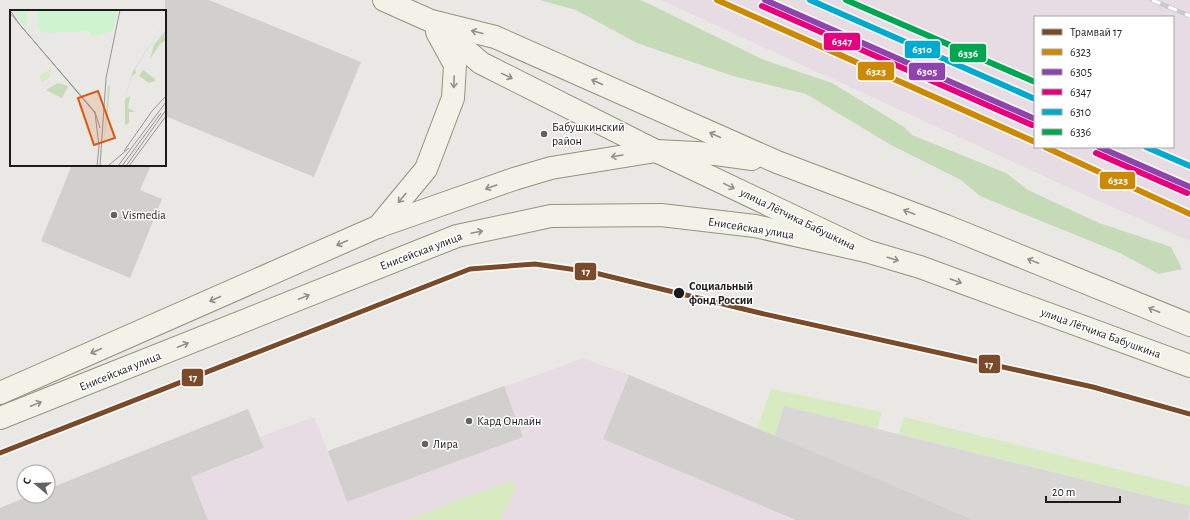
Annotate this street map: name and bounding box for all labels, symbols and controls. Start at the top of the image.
inset map [10,10,166,166]
legend [1034,16,1174,148]
text: Трамвай 17 [1070,26,1122,38]
one-way arrow [470,28,483,36]
line badge: 6347 [823,32,861,51]
text: 6347 [832,36,852,47]
line badge: 6310 [904,40,941,59]
line badge: 6336 [949,43,987,63]
text: 6310 [912,44,932,55]
text: 6323 [1070,46,1091,58]
text: 6336 [958,48,978,59]
line badge: 6323 [857,61,895,81]
line badge: 6305 [908,62,946,81]
text: 6323 [866,66,886,77]
text: 6305 [917,66,938,77]
text: 6305 [1070,66,1092,78]
one-way arrow [501,73,513,80]
one-way arrow [450,75,458,88]
one-way arrow [591,78,603,85]
text: 6347 [1070,86,1091,98]
text: 6310 [1070,106,1091,118]
place label: Бабушкинский район [552,121,625,147]
text: 6336 [1070,126,1092,138]
marker: Бабушкинский район [539,129,549,139]
one-way arrow [710,131,722,138]
one-way arrow [611,153,624,161]
line badge: 6323 [1099,171,1136,190]
text: 6323 [1108,175,1128,186]
one-way arrow [722,183,734,190]
one-way arrow [485,184,498,191]
street label: улица Лётчика Бабушкина [737,185,858,253]
one-way arrow [398,192,407,203]
one-way arrow [904,208,916,216]
place label: Vismedia [122,209,166,221]
marker: Vismedia [109,210,119,220]
street label: Енисейская улица [707,215,795,242]
one-way arrow [471,227,484,235]
street label: Енисейская улица [378,230,465,273]
one-way arrow [336,240,348,247]
one-way arrow [886,256,899,263]
one-way arrow [1028,257,1040,265]
line badge: 17 [574,262,597,281]
text: 17 [582,266,591,277]
one-way arrow [950,277,962,285]
place label: Социальный фонд России [689,280,753,306]
marker: Социальный фонд России [672,286,686,300]
one-way arrow [297,293,309,301]
one-way arrow [210,296,222,303]
street label: улица Лётчика Бабушкина [1038,305,1163,361]
one-way arrow [1148,306,1160,314]
one-way arrow [176,341,188,349]
one-way arrow [91,348,103,355]
street label: Енисейская улица [77,349,163,394]
line badge: 17 [978,354,1001,374]
text: 17 [985,359,994,370]
line badge: 17 [181,368,204,387]
text: 17 [189,372,198,383]
one-way arrow [30,400,42,407]
place label: Кард Онлайн [477,415,542,427]
marker: Кард Онлайн [464,416,474,426]
place label: Лира [433,438,458,450]
marker: Лира [420,439,430,449]
north arrow [16,464,56,504]
text: С [21,476,33,486]
scale bar [1046,478,1120,504]
text: 20 m [1052,486,1075,498]

